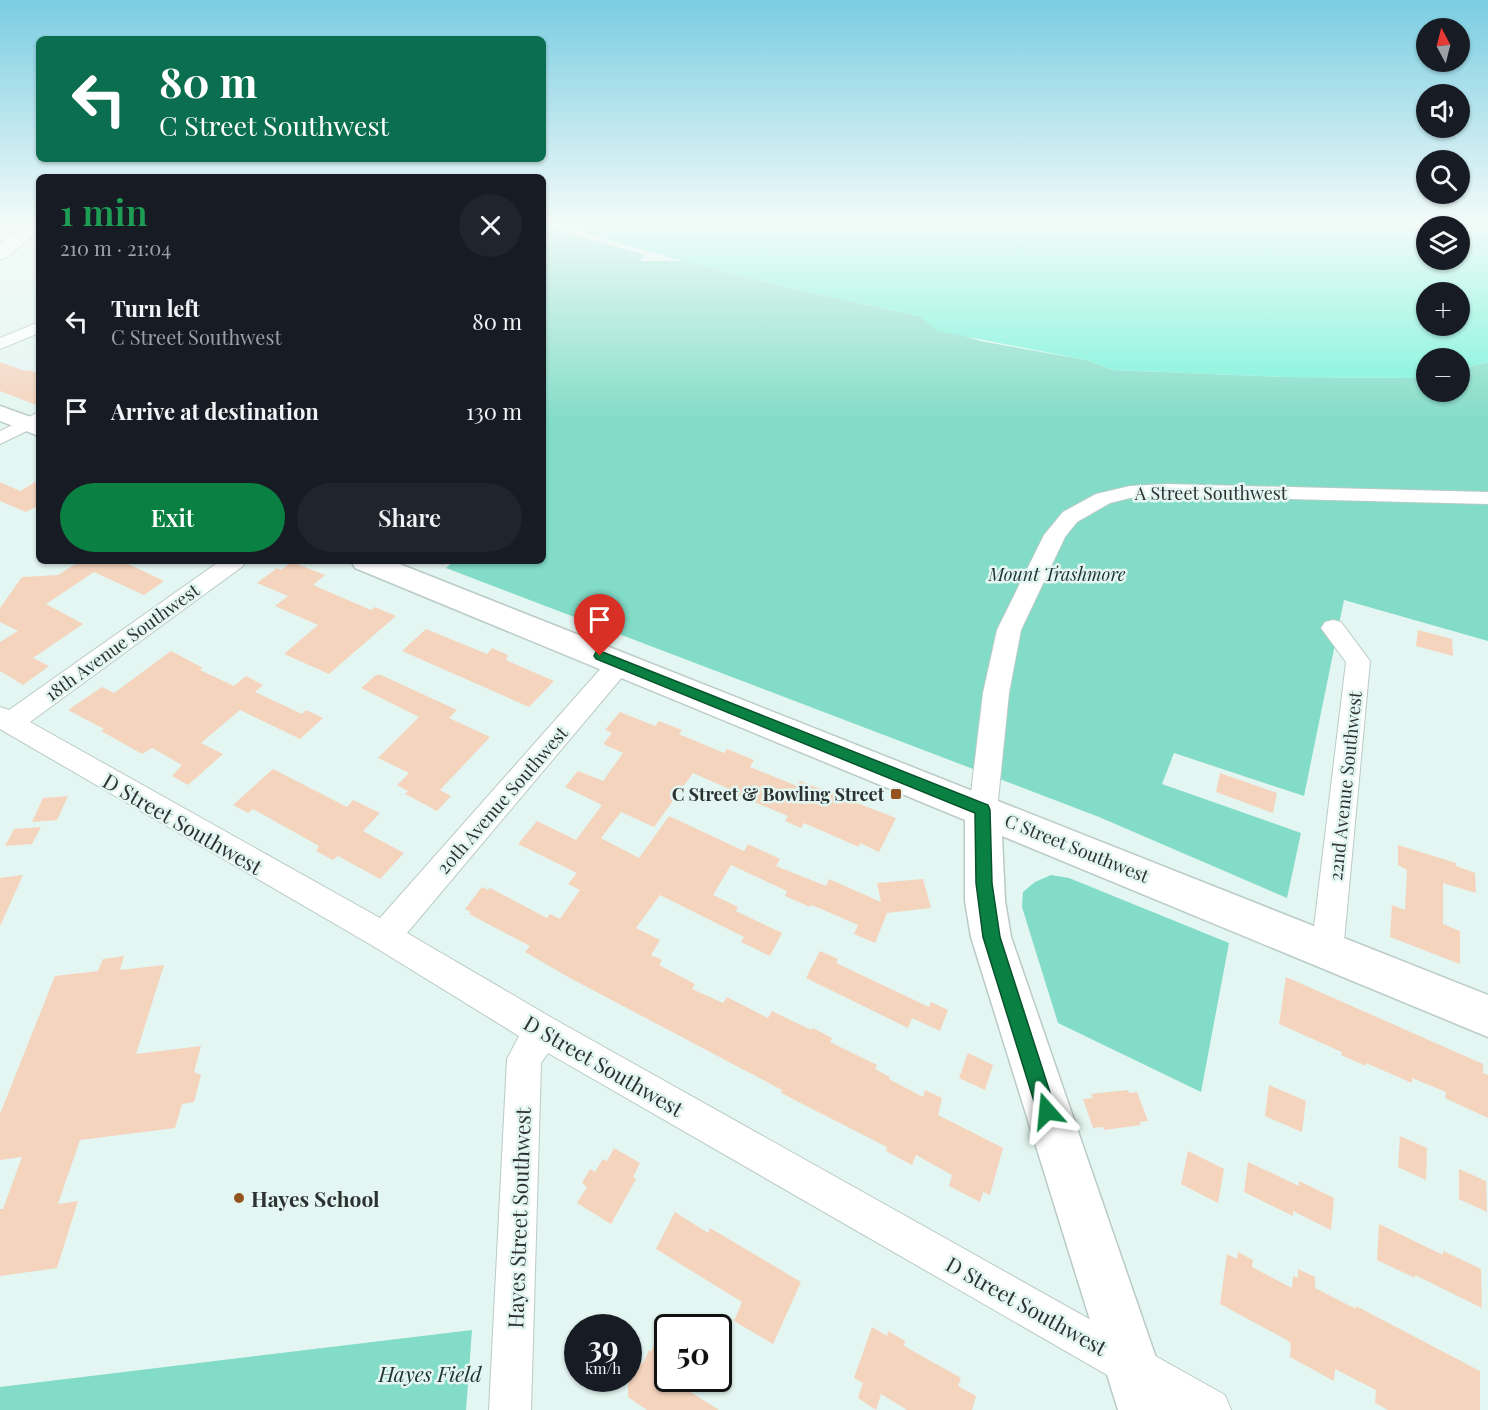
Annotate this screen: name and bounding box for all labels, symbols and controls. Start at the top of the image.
north arrow [1416,18,1470,72]
map controls [1416,18,1470,402]
text: 80 m [159,53,257,109]
icon: left [60,60,138,138]
button: sound [1416,84,1470,138]
text: C Street Southwest [159,107,389,143]
button: search [1416,150,1470,204]
text: 1 min [60,187,148,235]
button: close [459,194,522,257]
button: layers [1416,216,1470,270]
text: 210 m · 21:04 [60,234,171,261]
button: + [1416,282,1470,336]
text: Turn left [111,293,200,323]
icon: left [60,305,93,338]
text: 80 m [472,306,522,336]
text: C Street Southwest [111,323,281,350]
button: − [1416,348,1470,402]
icon: arrive [60,395,93,428]
text: Arrive at destination [111,396,319,426]
text: 130 m [466,396,522,426]
street label: A Street Southwest [1134,481,1288,505]
button: Exit [60,483,285,552]
button: Share [297,483,522,552]
park label: Mount Trashmore [988,562,1126,586]
street label: 18th Avenue Southwest [40,578,204,706]
pin [574,594,625,656]
icon: arrive [583,603,616,636]
street label: 22nd Avenue Southwest [1323,690,1367,882]
street label: 20th Avenue Southwest [431,721,573,879]
street label: D Street Southwest [98,766,268,880]
place label: C Street & Bowling Street [672,782,885,806]
marker: C Street & Bowling Street [889,787,903,801]
street label: C Street Southwest [1001,808,1153,888]
street label: D Street Southwest [519,1008,689,1122]
position arrow [1015,1079,1079,1143]
street label: Hayes Street Southwest [500,1106,536,1329]
place label: Hayes School [251,1184,380,1212]
marker: Hayes School [232,1191,246,1205]
street label: D Street Southwest [942,1249,1113,1361]
speed limit sign: 50 [654,1314,732,1392]
text: 39 [587,1326,619,1366]
text: km/h [585,1358,621,1378]
park label: Hayes Field [377,1359,482,1387]

